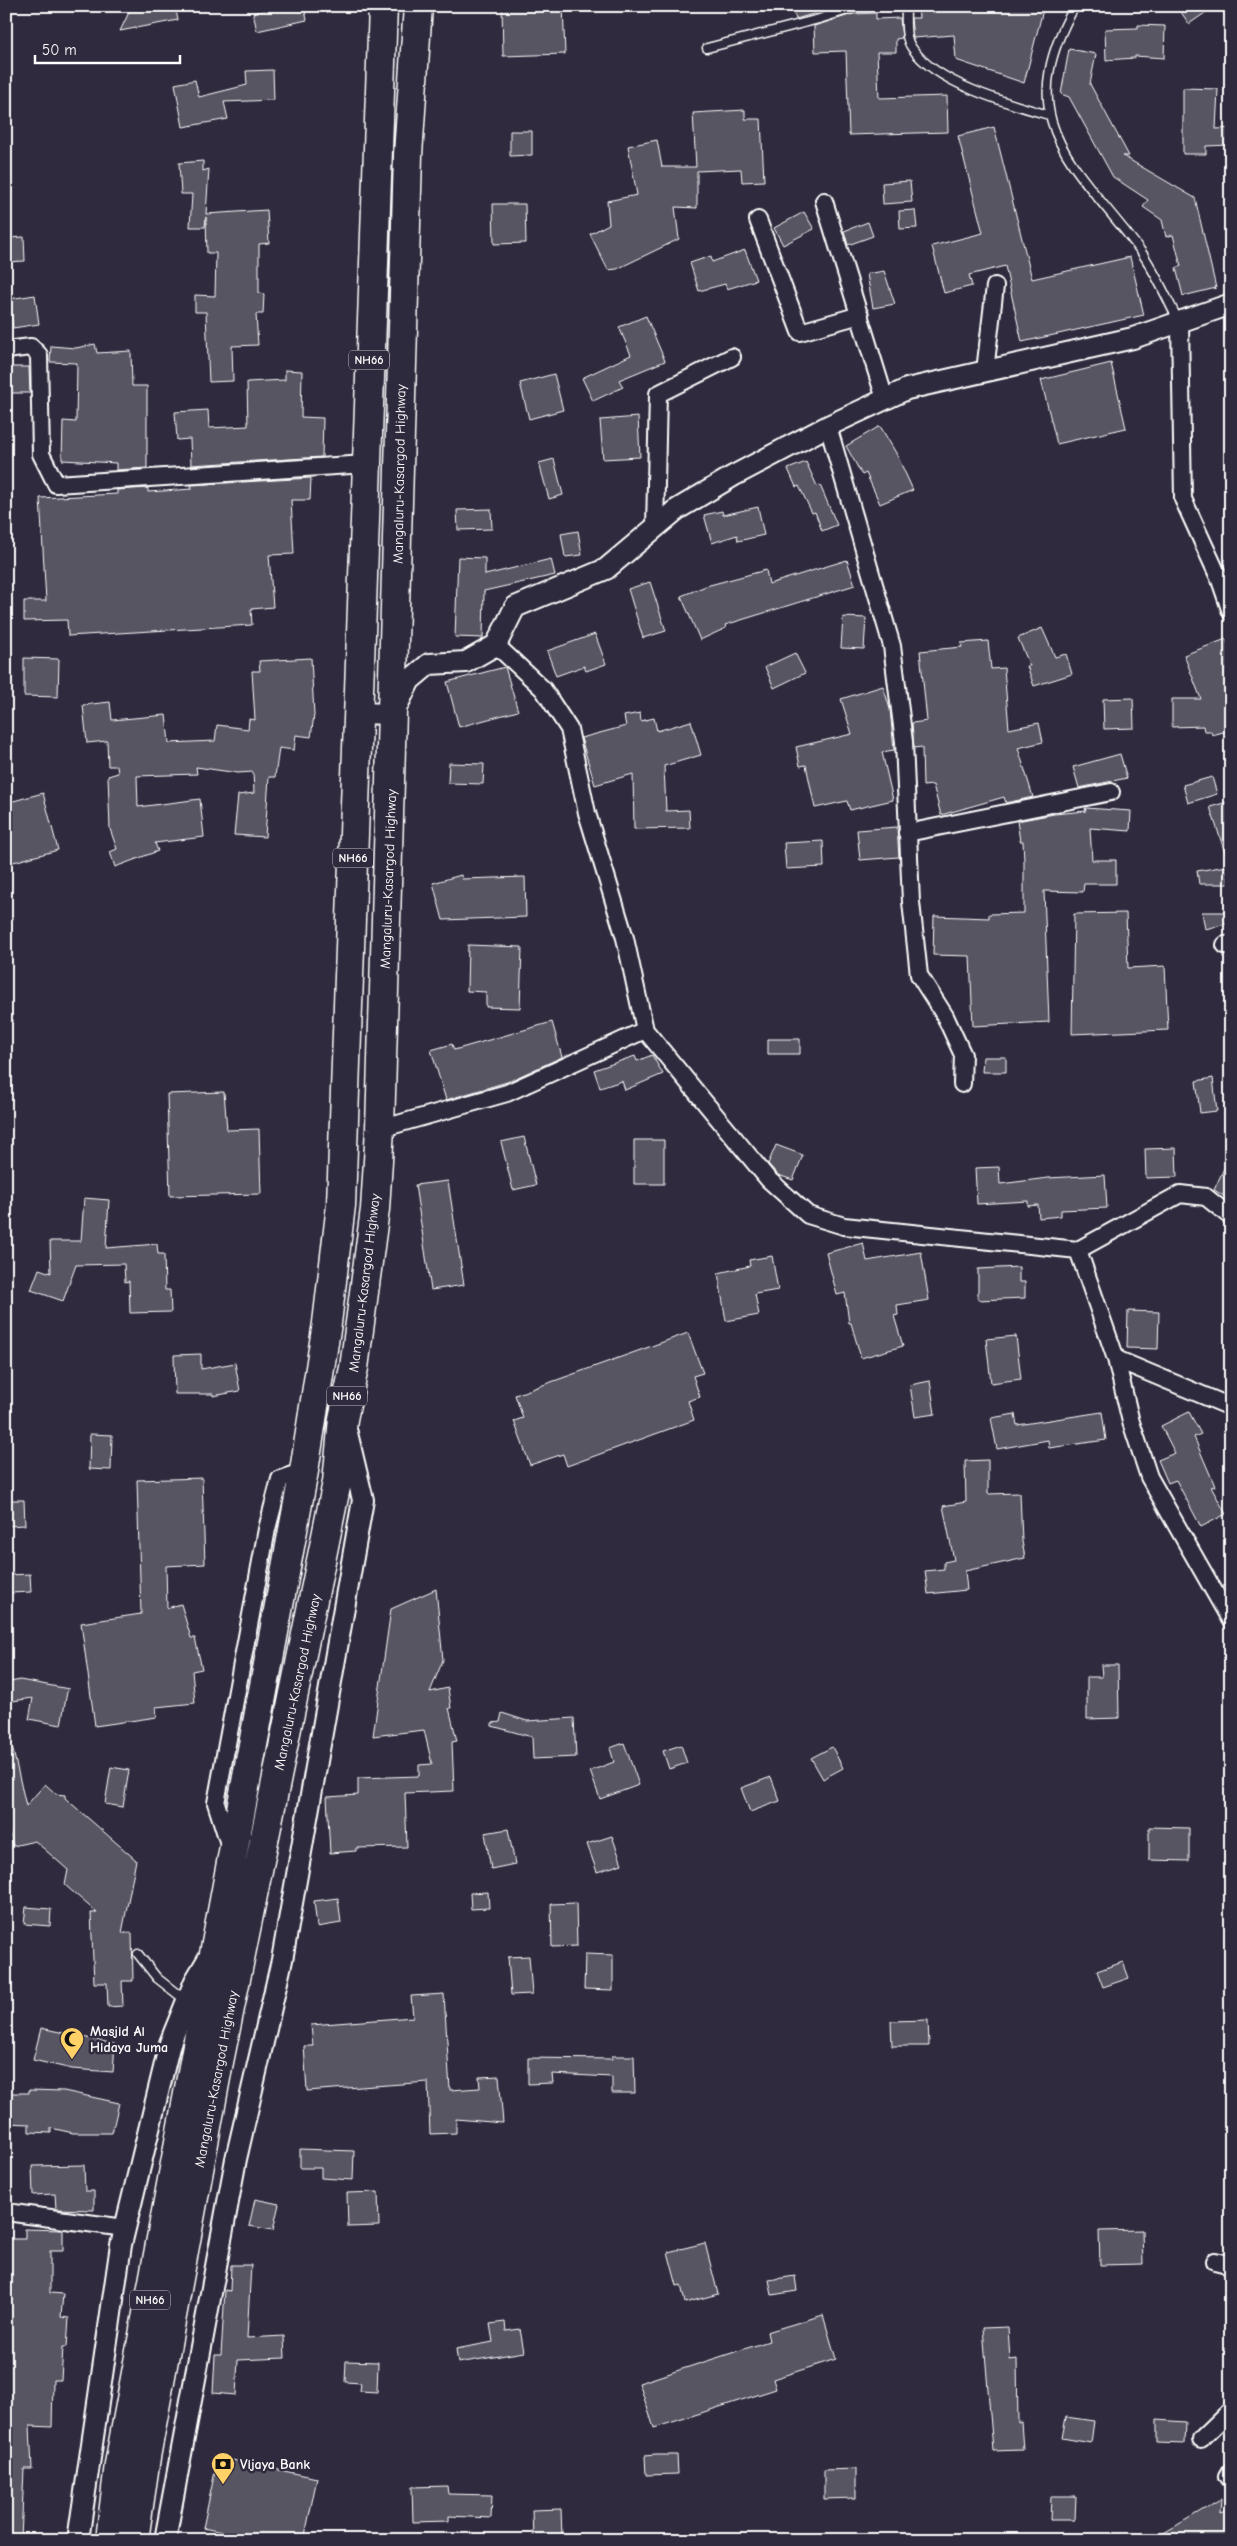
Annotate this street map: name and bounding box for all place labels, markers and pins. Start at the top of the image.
place label: Masjid Al Hidaya Juma [90,2023,168,2056]
mosque icon: Masjid Al Hidaya Juma [59,2026,85,2060]
bank icon: Vijaya Bank [210,2451,236,2485]
place label: Vijaya Bank [240,2456,310,2473]

